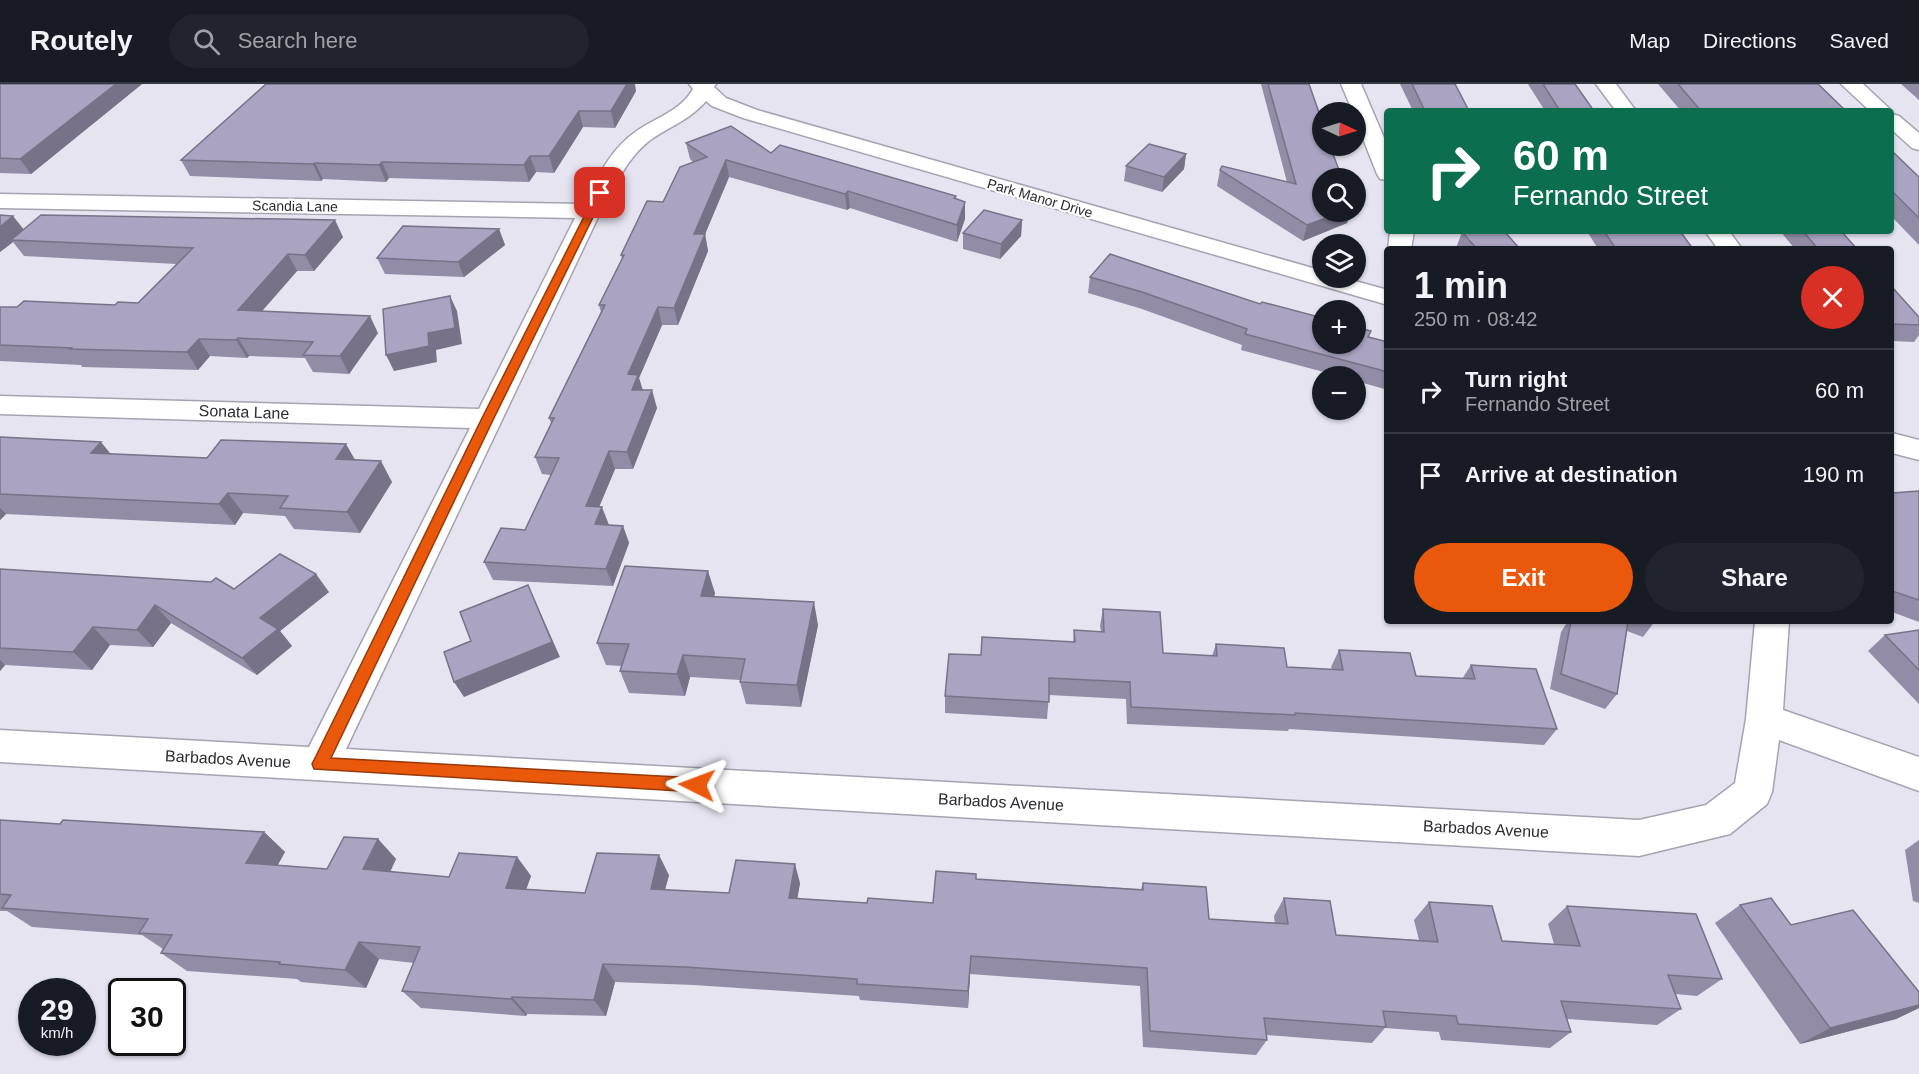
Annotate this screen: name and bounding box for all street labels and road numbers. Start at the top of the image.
street label: Park Manor Drive [985,175,1095,221]
street label: Scandia Lane [252,197,338,215]
street label: Sonata Lane [198,402,290,422]
street label: Barbados Avenue [165,747,291,771]
street label: Barbados Avenue [938,790,1064,814]
street label: Barbados Avenue [1423,817,1549,841]

